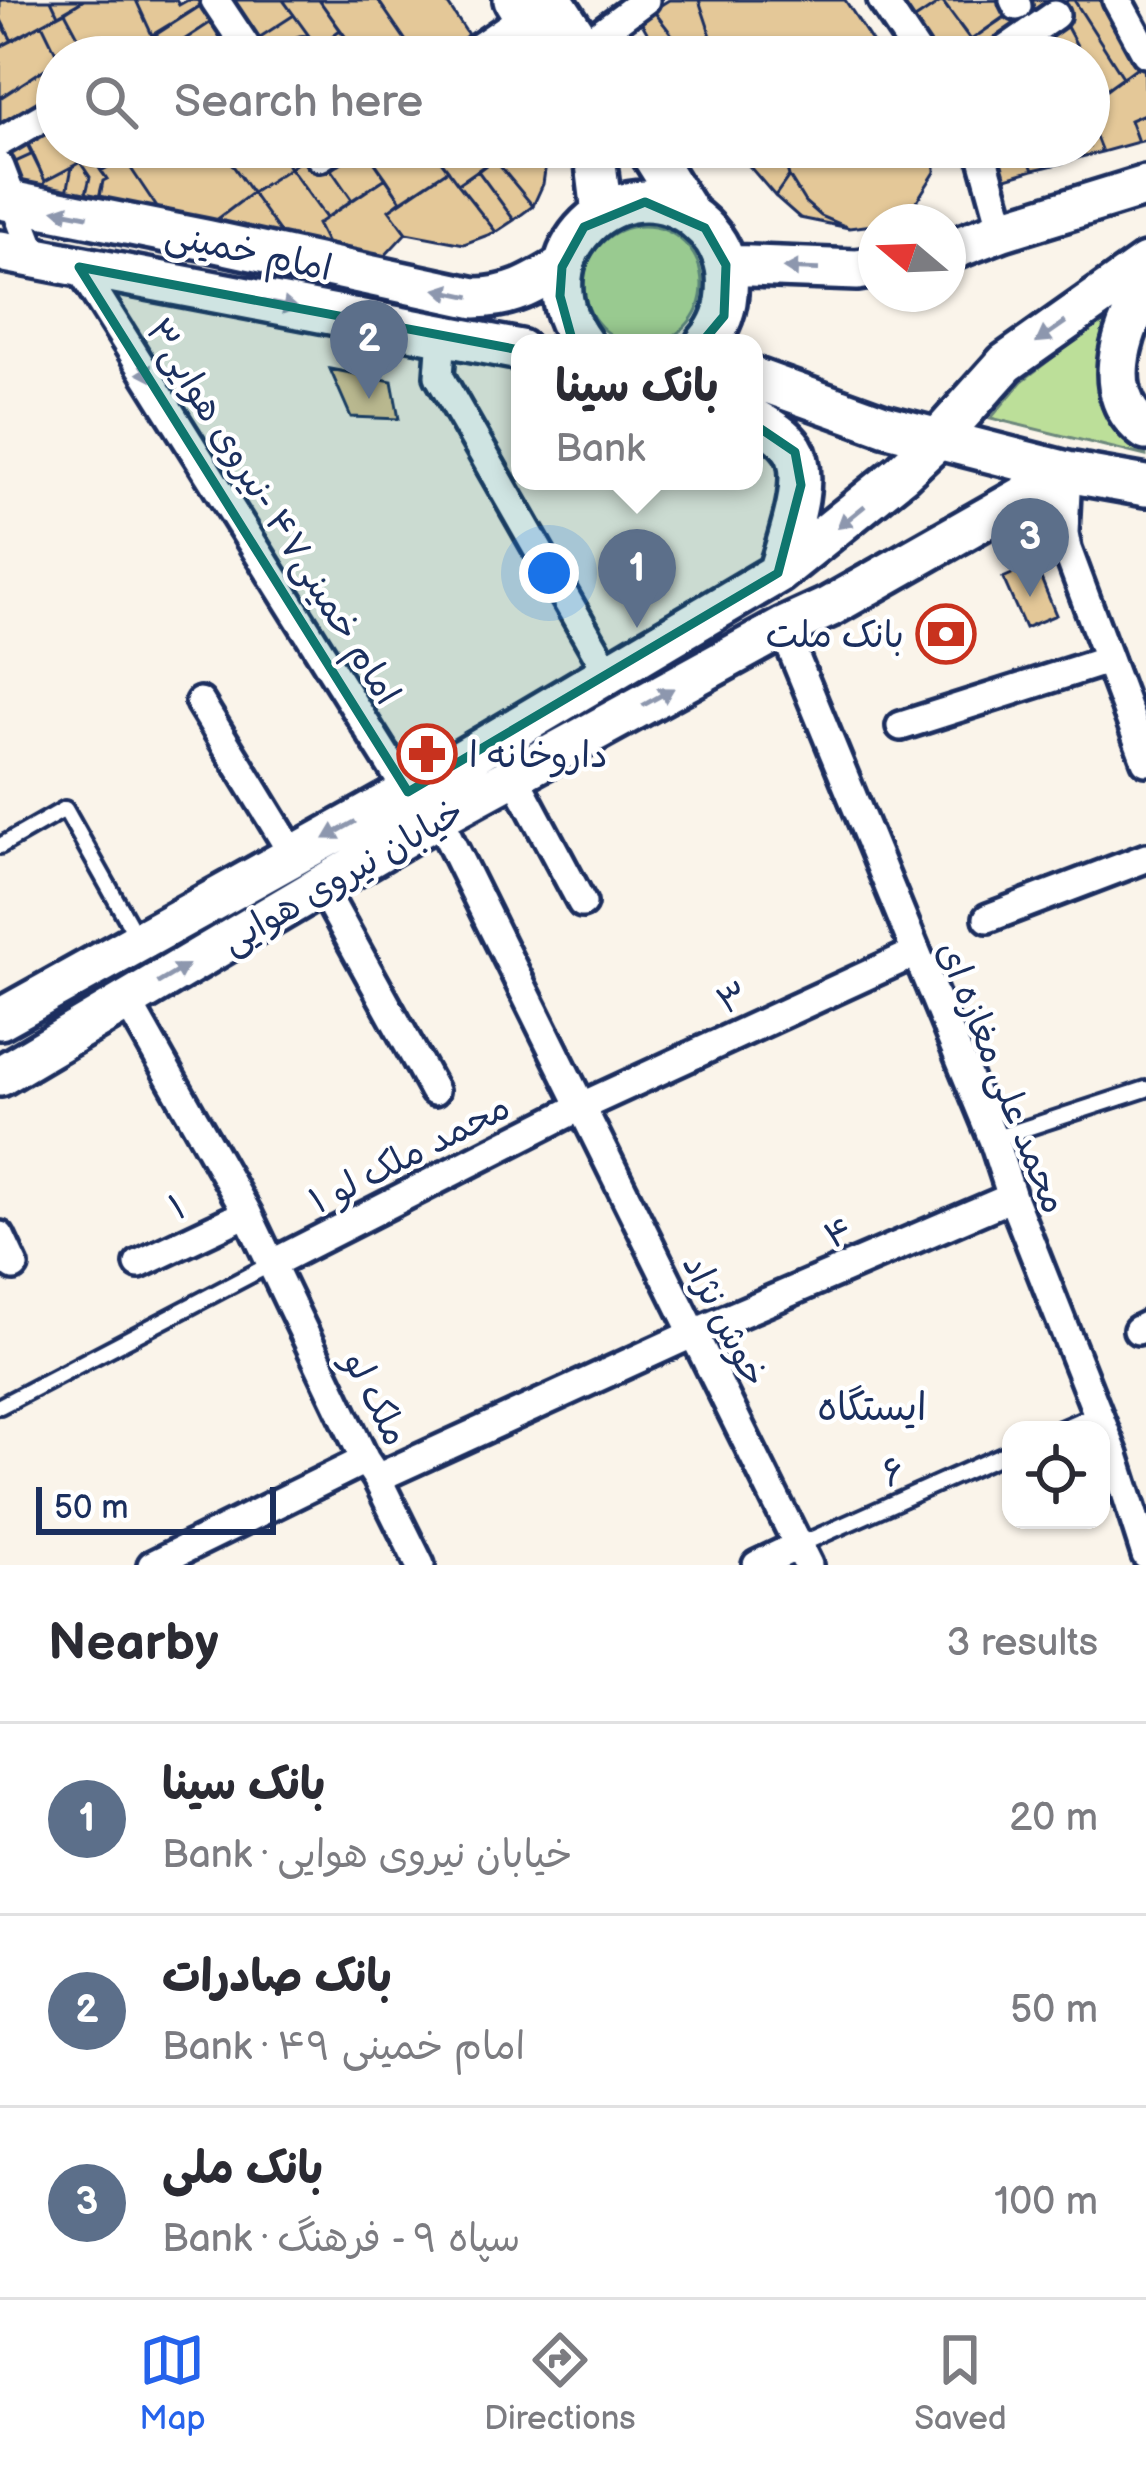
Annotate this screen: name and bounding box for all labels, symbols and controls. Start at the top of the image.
search box [36,36,1110,168]
icon: search [78,69,144,135]
text: Search here [174,75,423,130]
one-way arrow [52,203,90,222]
north arrow [858,204,966,312]
street label: امام خمینی [160,214,336,295]
one-way arrow [781,259,819,278]
one-way arrow [434,283,472,302]
one-way arrow [262,295,299,314]
pin: 2 [330,300,408,399]
street label: امام خمینی۴۷ -نیروی هوایی۳ [132,312,408,715]
one-way arrow [1035,319,1067,343]
popup [511,334,763,490]
one-way arrow [130,350,152,382]
text: بانک سینا [555,360,719,415]
text: Bank [555,426,645,473]
pin: 3 [991,498,1069,597]
one-way arrow [835,503,866,529]
pin: 1 [598,529,676,628]
your location [519,543,579,603]
bank icon: بانک ملت [915,603,977,665]
place label: بانک ملت [766,615,904,658]
one-way arrow [640,687,675,708]
pharmacy icon: داروخانه ا [396,723,458,785]
place label: داروخانه ا [469,735,608,778]
street label: خیابان نیروی هوایی [215,790,472,964]
one-way arrow [323,819,357,840]
street label: محمد علی مغازه ای [926,936,1075,1220]
one-way arrow [156,964,190,985]
street label: ۳ [711,974,756,1025]
street label: ۱ محمد ملک لو [303,1086,518,1224]
street label: ۱ [163,1186,193,1231]
street label: ۴ [818,1209,860,1259]
street label: خوش نژاد [672,1248,775,1395]
street label: ملک لو [332,1343,417,1453]
district label: ایستگاه [817,1385,927,1432]
map controls [1002,1421,1110,1529]
button: locate [1002,1421,1110,1529]
street label: ۶ [875,1449,913,1497]
scale bar [36,1481,276,1534]
text: 50 m [54,1488,129,1528]
text: Nearby [48,1613,219,1674]
text: 3 results [946,1620,1098,1667]
text: بانک سینا [162,1758,325,1813]
text: 1 [79,1795,95,1842]
text: 20 m [1009,1795,1098,1842]
text: Bank · خیابان نیروی هوایی [162,1832,572,1879]
text: بانک صادرات [162,1950,392,2005]
text: 2 [75,1987,99,2034]
text: 50 m [1010,1987,1098,2034]
text: Bank · امام خمینی ۴۹ [162,2024,525,2071]
text: بانک ملی [162,2142,323,2197]
text: 3 [76,2179,98,2226]
text: 100 m [994,2179,1098,2226]
text: Bank · سپاه ۹ - فرهنگ [162,2216,520,2263]
tab: Map [139,2327,206,2439]
tab: Directions [484,2327,636,2439]
tab: Saved [914,2327,1007,2439]

